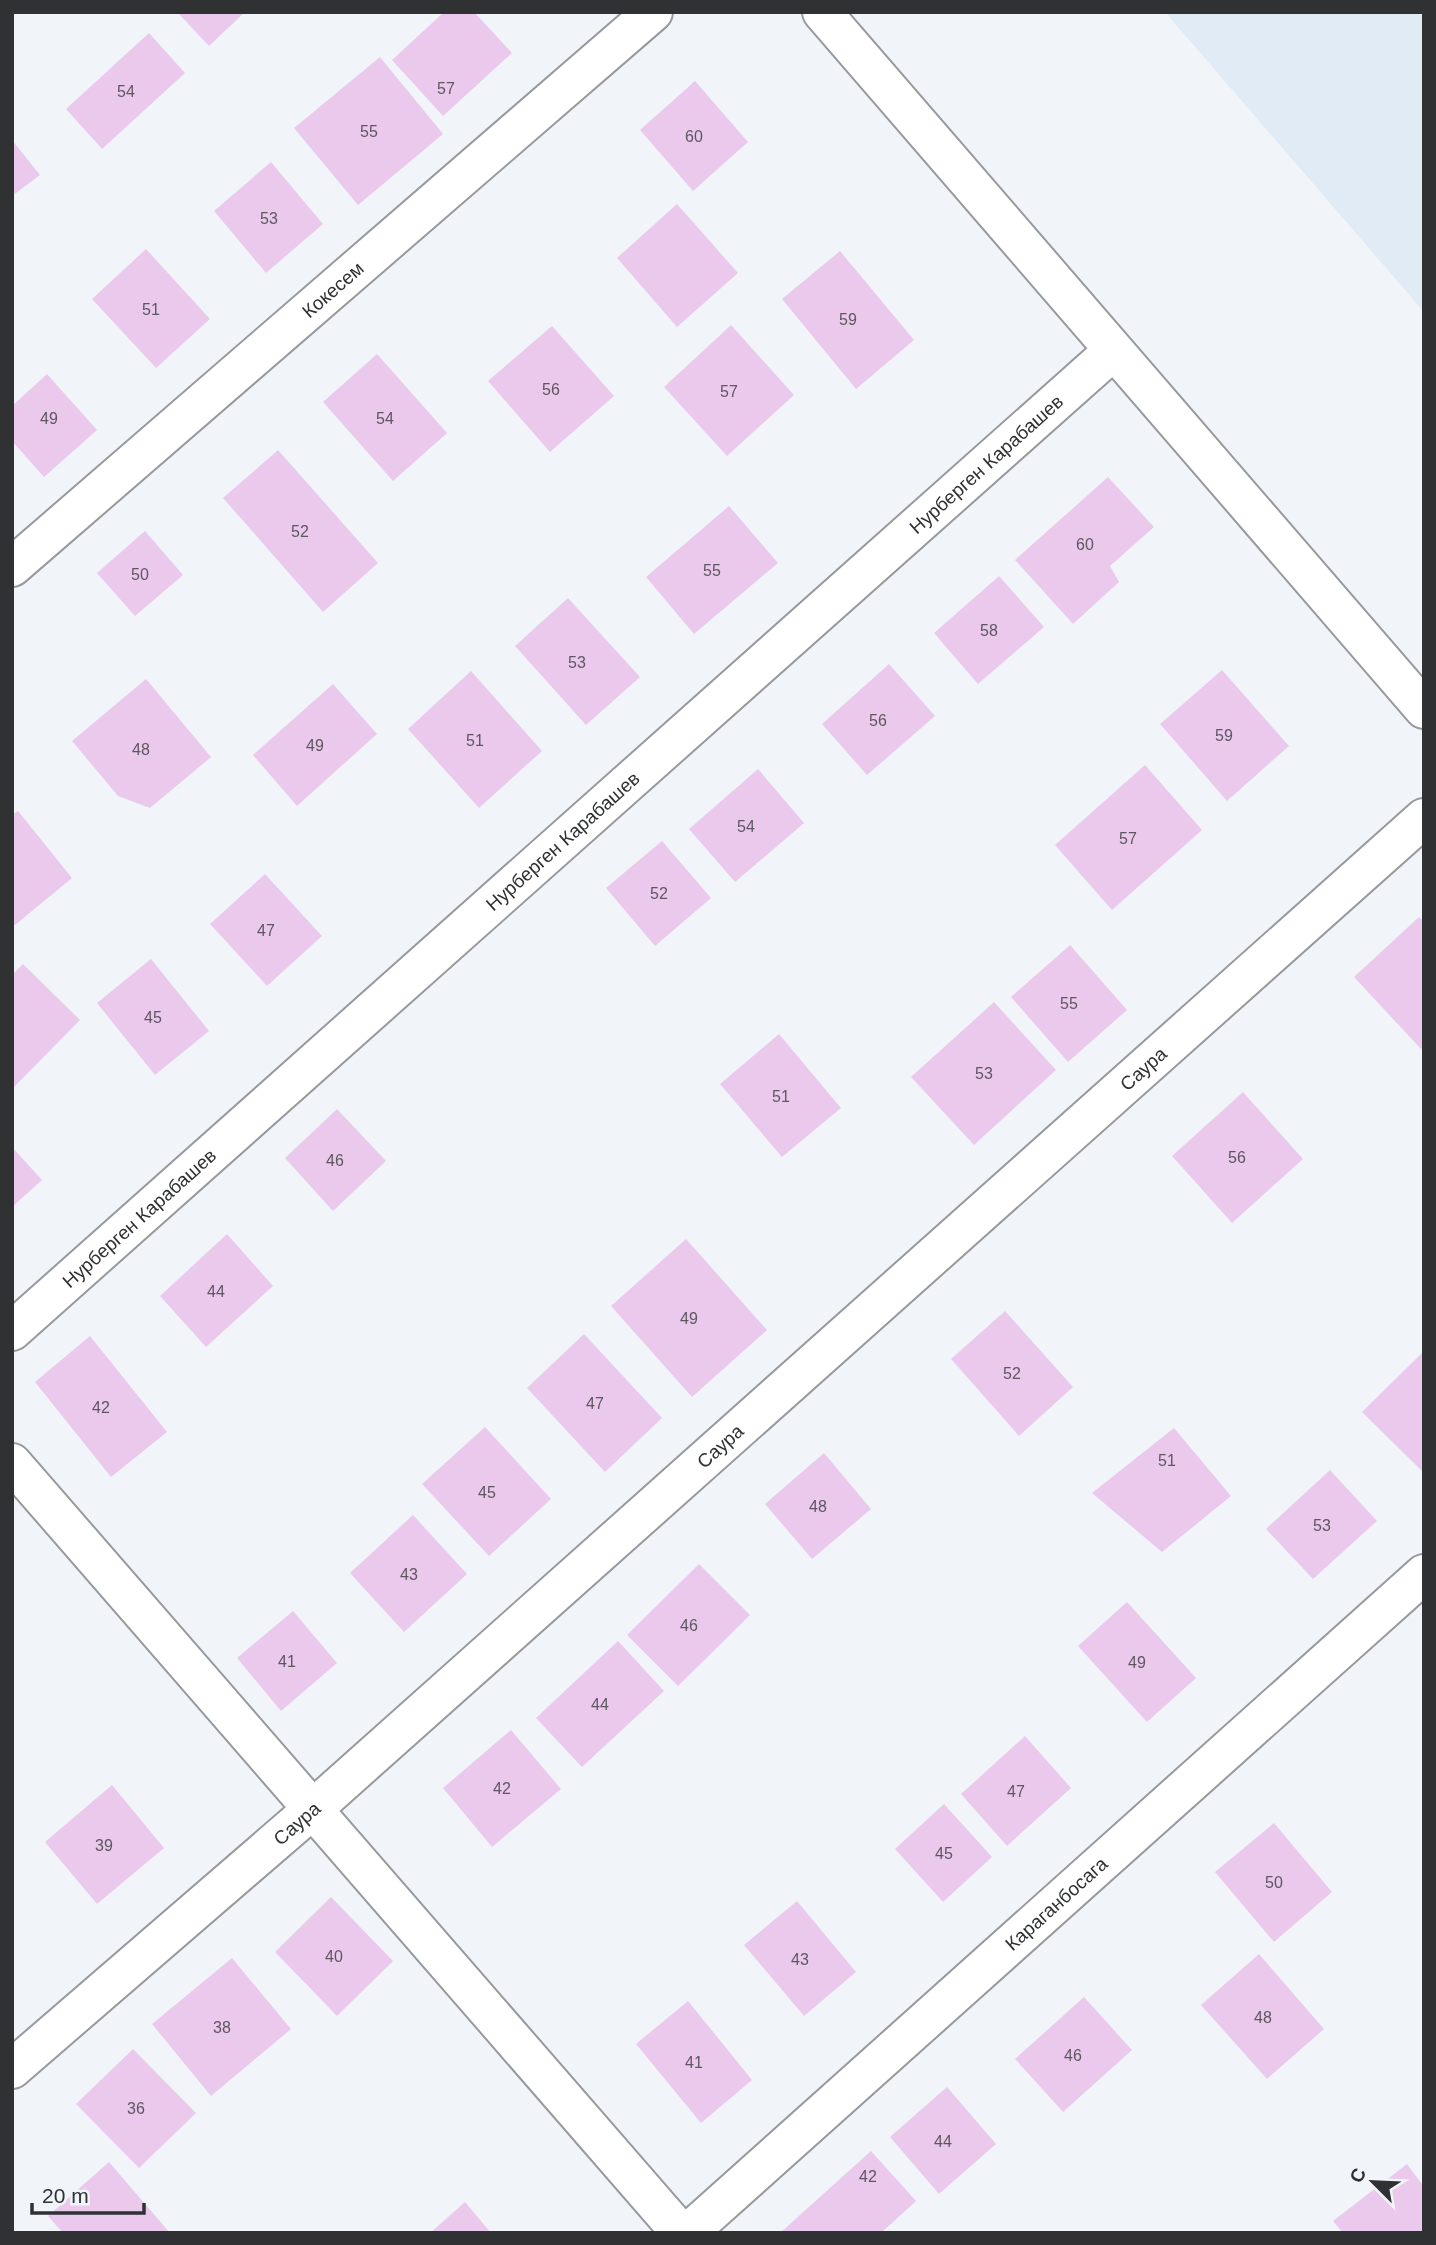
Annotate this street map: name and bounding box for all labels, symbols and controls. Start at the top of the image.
house number: 57 [437,80,455,97]
house number: 54 [117,83,135,100]
house number: 55 [360,123,378,140]
house number: 60 [685,128,703,145]
house number: 53 [260,210,278,227]
street label: Кокесем [298,257,367,322]
house number: 51 [142,301,160,318]
house number: 59 [839,311,857,328]
house number: 56 [542,381,560,398]
house number: 57 [720,383,738,400]
street label: Нурберген Карабашев [905,390,1067,538]
house number: 49 [40,410,58,427]
house number: 54 [376,410,394,427]
house number: 52 [291,523,309,540]
house number: 60 [1076,536,1094,553]
house number: 55 [703,562,721,579]
house number: 50 [131,566,149,583]
house number: 58 [980,622,998,639]
house number: 53 [568,654,586,671]
house number: 56 [869,712,887,729]
house number: 59 [1215,727,1233,744]
house number: 51 [466,732,484,749]
house number: 49 [306,737,324,754]
house number: 48 [132,741,150,758]
street label: Нурберген Карабашев [482,767,643,915]
house number: 54 [737,818,755,835]
house number: 57 [1119,830,1137,847]
house number: 52 [650,885,668,902]
house number: 47 [257,922,275,939]
house number: 55 [1060,995,1078,1012]
house number: 45 [144,1009,162,1026]
street label: Саура [1116,1042,1171,1095]
house number: 53 [975,1065,993,1082]
house number: 51 [772,1088,790,1105]
street label: Нурберген Карабашев [58,1144,220,1292]
house number: 56 [1228,1149,1246,1166]
house number: 46 [326,1152,344,1169]
house number: 44 [207,1283,225,1300]
house number: 49 [680,1310,698,1327]
house number: 52 [1003,1365,1021,1382]
house number: 47 [586,1395,604,1412]
house number: 42 [92,1399,110,1416]
street label: Саура [692,1420,748,1472]
house number: 51 [1158,1452,1176,1469]
house number: 45 [478,1484,496,1501]
house number: 48 [809,1498,827,1515]
house number: 53 [1313,1517,1331,1534]
house number: 43 [400,1566,418,1583]
house number: 46 [680,1617,698,1634]
house number: 41 [278,1653,296,1670]
house number: 49 [1128,1654,1146,1671]
house number: 44 [591,1696,609,1713]
house number: 42 [493,1780,511,1797]
house number: 47 [1007,1783,1025,1800]
street label: Саура [269,1797,325,1849]
house number: 39 [95,1837,113,1854]
house number: 45 [935,1845,953,1862]
street label: Караганбосага [1001,1852,1111,1954]
house number: 50 [1265,1874,1283,1891]
house number: 40 [325,1948,343,1965]
house number: 43 [791,1951,809,1968]
house number: 48 [1254,2009,1272,2026]
house number: 38 [213,2019,231,2036]
house number: 46 [1064,2047,1082,2064]
house number: 41 [685,2054,703,2071]
house number: 36 [127,2100,145,2117]
house number: 44 [934,2133,952,2150]
north arrow [1338,2147,1408,2217]
text: С [1346,2165,1370,2186]
house number: 42 [859,2168,877,2185]
scale bar [32,2172,144,2216]
text: 20 m [42,2184,89,2207]

